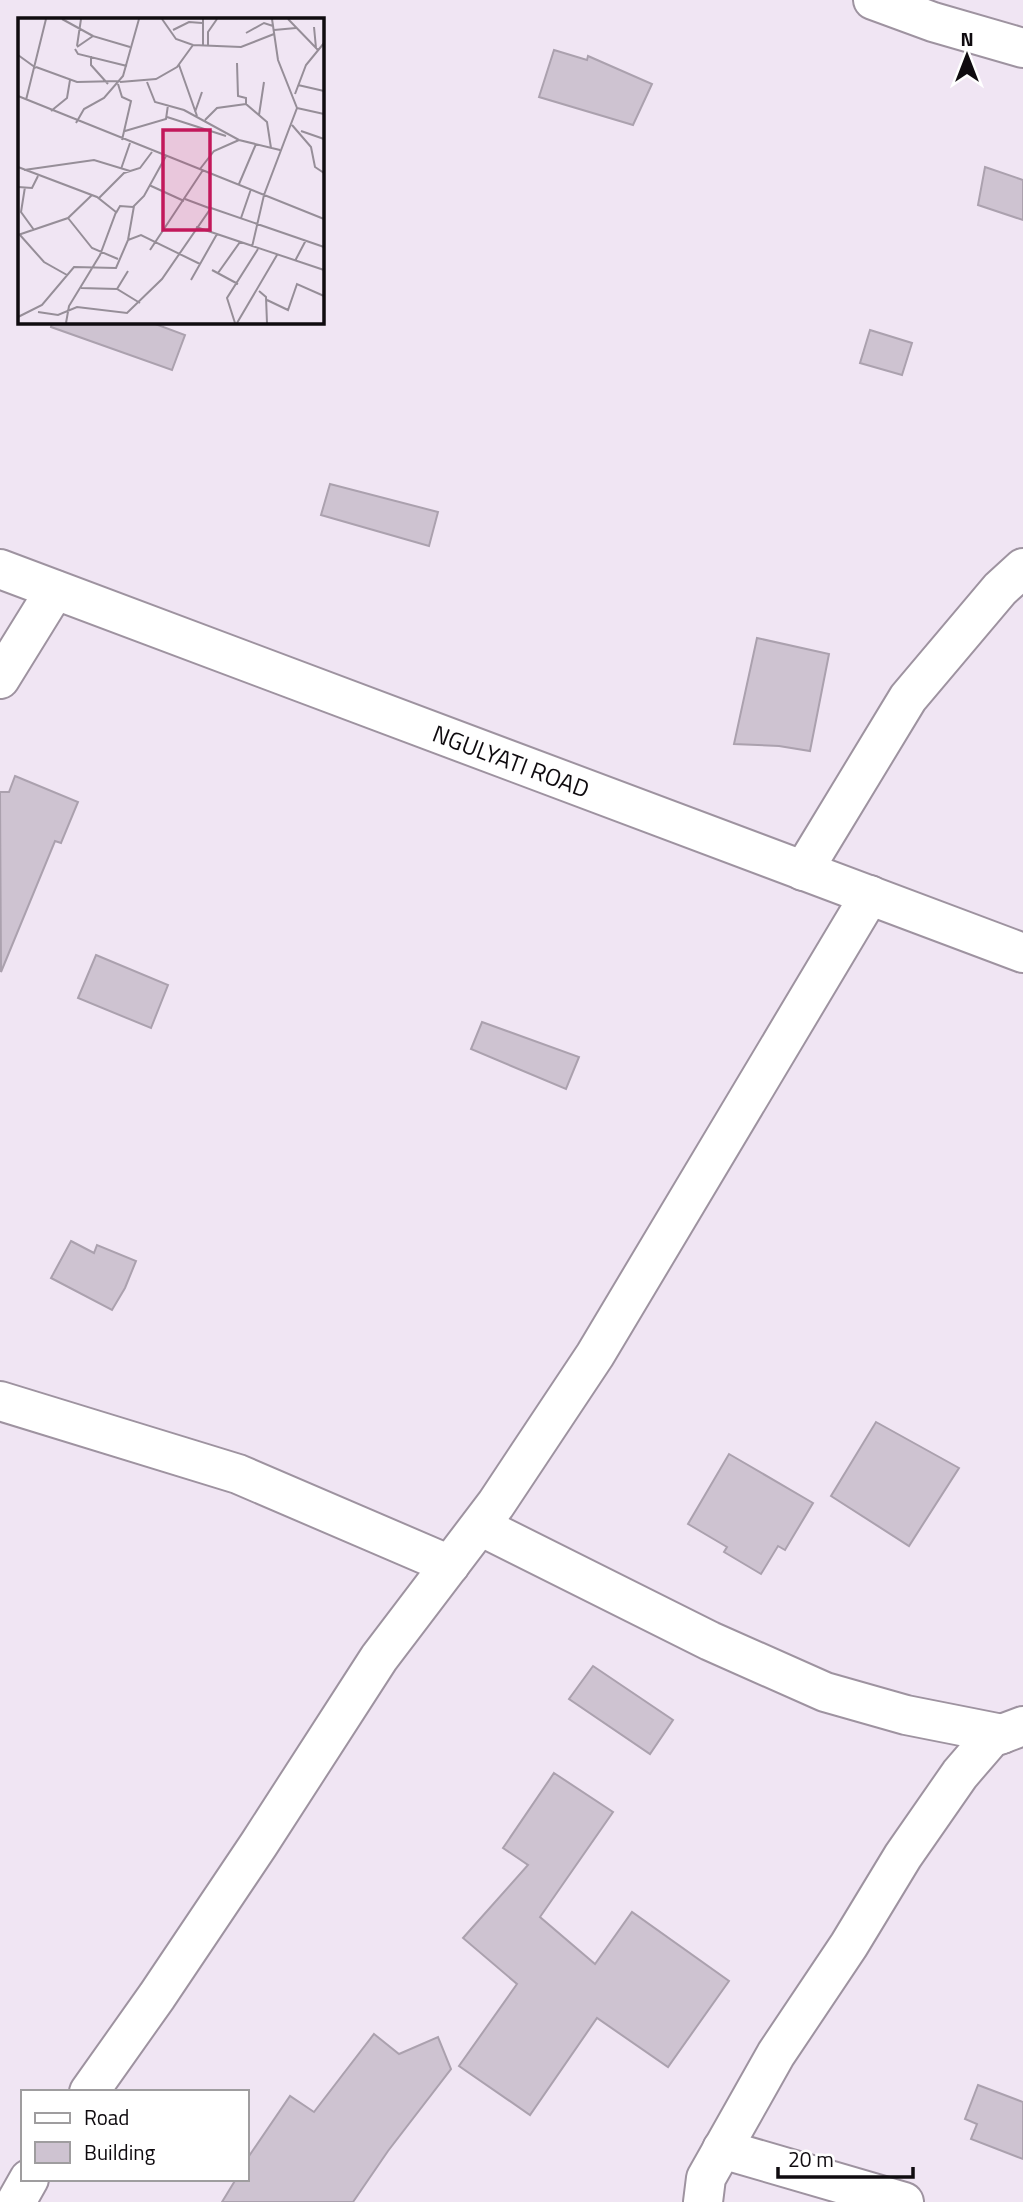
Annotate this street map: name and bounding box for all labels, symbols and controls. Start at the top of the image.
inset map [18,18,324,324]
north arrow [932,21,1002,91]
text: N [960,24,974,53]
street label: NGULYATI ROAD [428,715,595,807]
legend [21,2090,248,2181]
text: Road [84,2101,129,2133]
text: Building [84,2136,156,2168]
scale bar [778,2136,913,2180]
text: 20 m [788,2143,834,2175]

